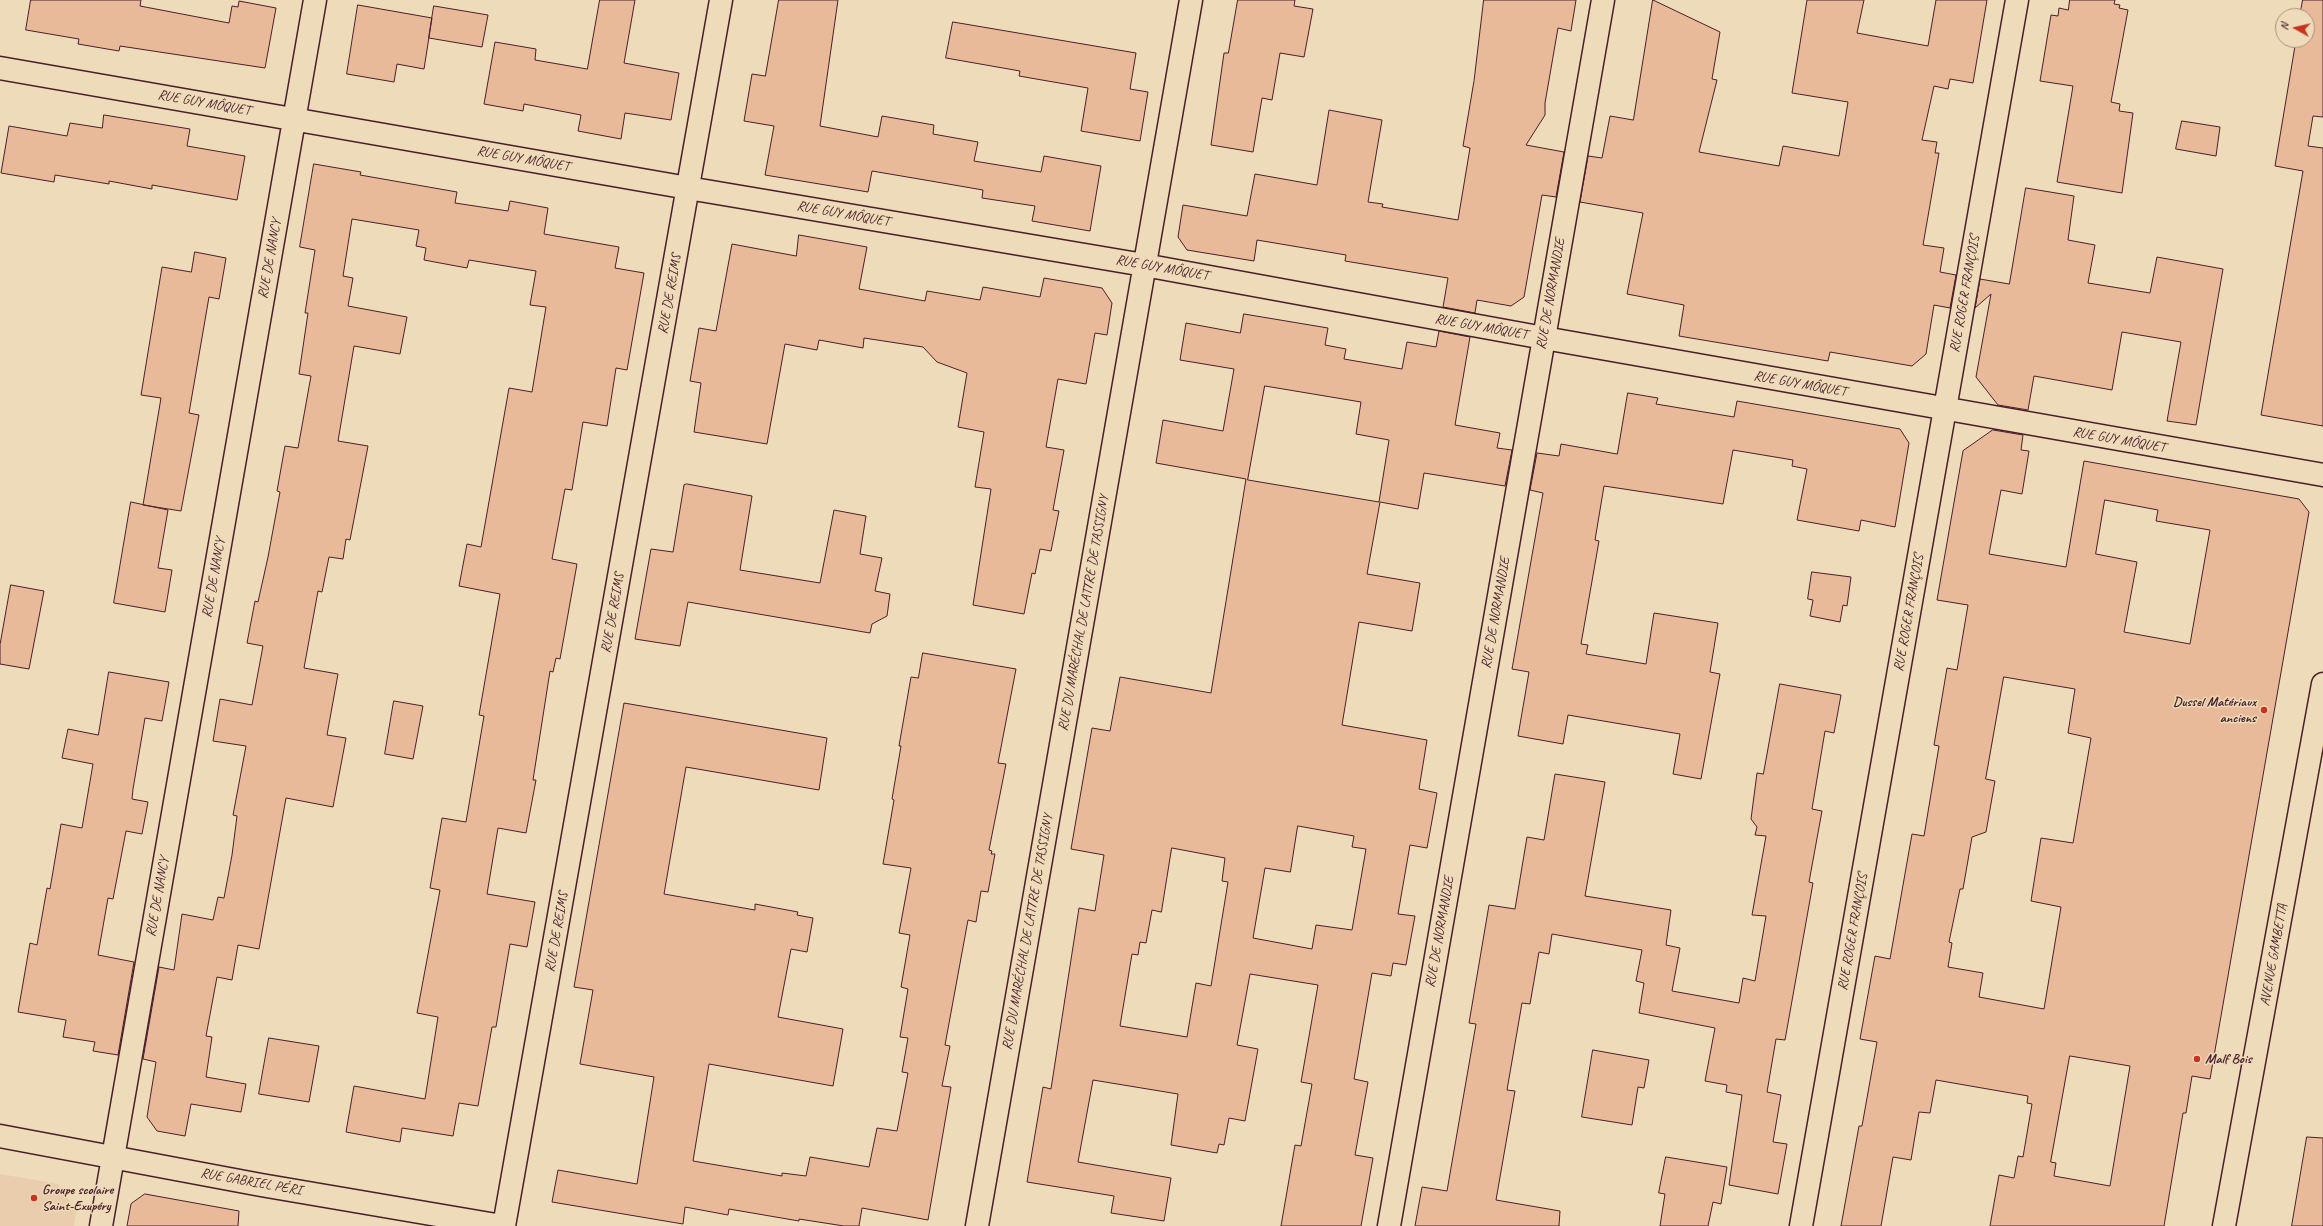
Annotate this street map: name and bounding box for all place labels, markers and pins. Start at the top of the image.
place label: Dussel Matériaux anciens [2173,694,2256,726]
marker: Dussel Matériaux anciens [2259,705,2269,715]
place label: Malf Bois [2205,1051,2252,1067]
marker: Malf Bois [2192,1054,2202,1064]
place label: Groupe scolaire Saint-Exupéry [42,1182,113,1214]
marker: Groupe scolaire Saint-Exupéry [29,1193,39,1203]

